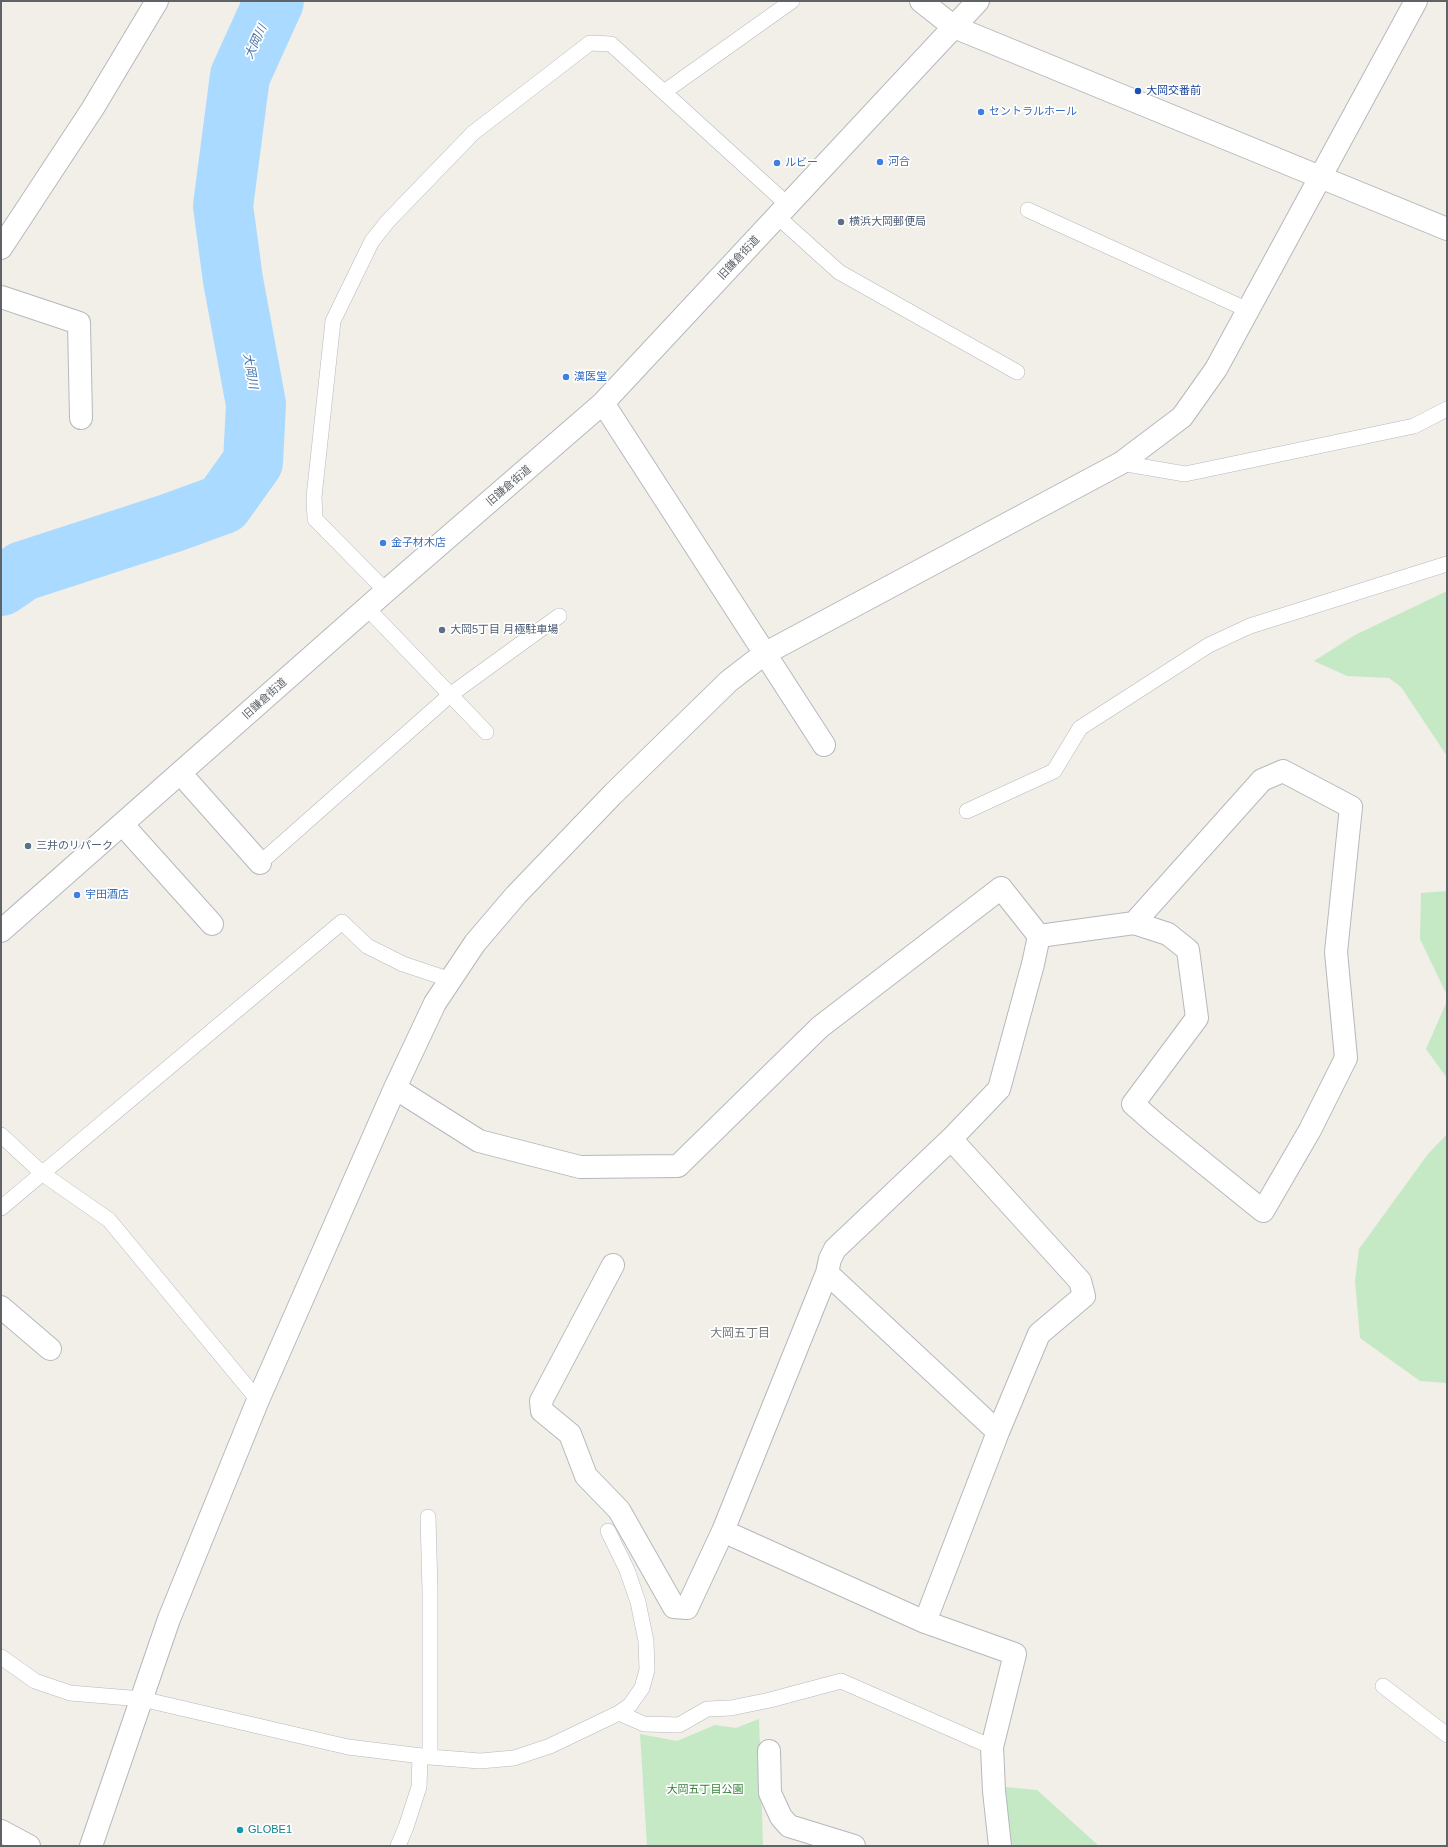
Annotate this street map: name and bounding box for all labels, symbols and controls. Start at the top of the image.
water label: 大岡川 [242,23,270,61]
place label: 大岡交番前 [1146,84,1201,98]
marker: 大岡交番前 [1133,86,1143,96]
place label: セントラルホール [989,105,1077,119]
marker: セントラルホール [976,107,986,117]
place label: 河合 [888,155,910,169]
place label: ルビー [785,156,818,170]
marker: 河合 [875,157,885,167]
marker: ルビー [772,158,782,168]
place label: 横浜大岡郵便局 [849,215,926,229]
marker: 横浜大岡郵便局 [836,217,846,227]
street label: 旧鎌倉街道 [715,233,763,283]
water label: 大岡川 [240,352,260,390]
place label: 漢医堂 [574,370,607,384]
marker: 漢医堂 [561,372,571,382]
street label: 旧鎌倉街道 [484,463,534,509]
place label: 金子材木店 [391,536,446,550]
marker: 金子材木店 [378,538,388,548]
place label: 大岡5丁目 月極駐車場 [450,623,558,637]
marker: 大岡5丁目 月極駐車場 [437,625,447,635]
street label: 旧鎌倉街道 [240,676,290,722]
place label: 三井のリパーク [36,839,113,853]
marker: 三井のリパーク [23,841,33,851]
place label: 宇田酒店 [85,888,129,902]
marker: 宇田酒店 [72,890,82,900]
district label: 大岡五丁目 [710,1327,770,1341]
park label: 大岡五丁目公園 [667,1783,743,1797]
place label: GLOBE1 [248,1823,292,1837]
marker: GLOBE1 [235,1825,245,1835]

